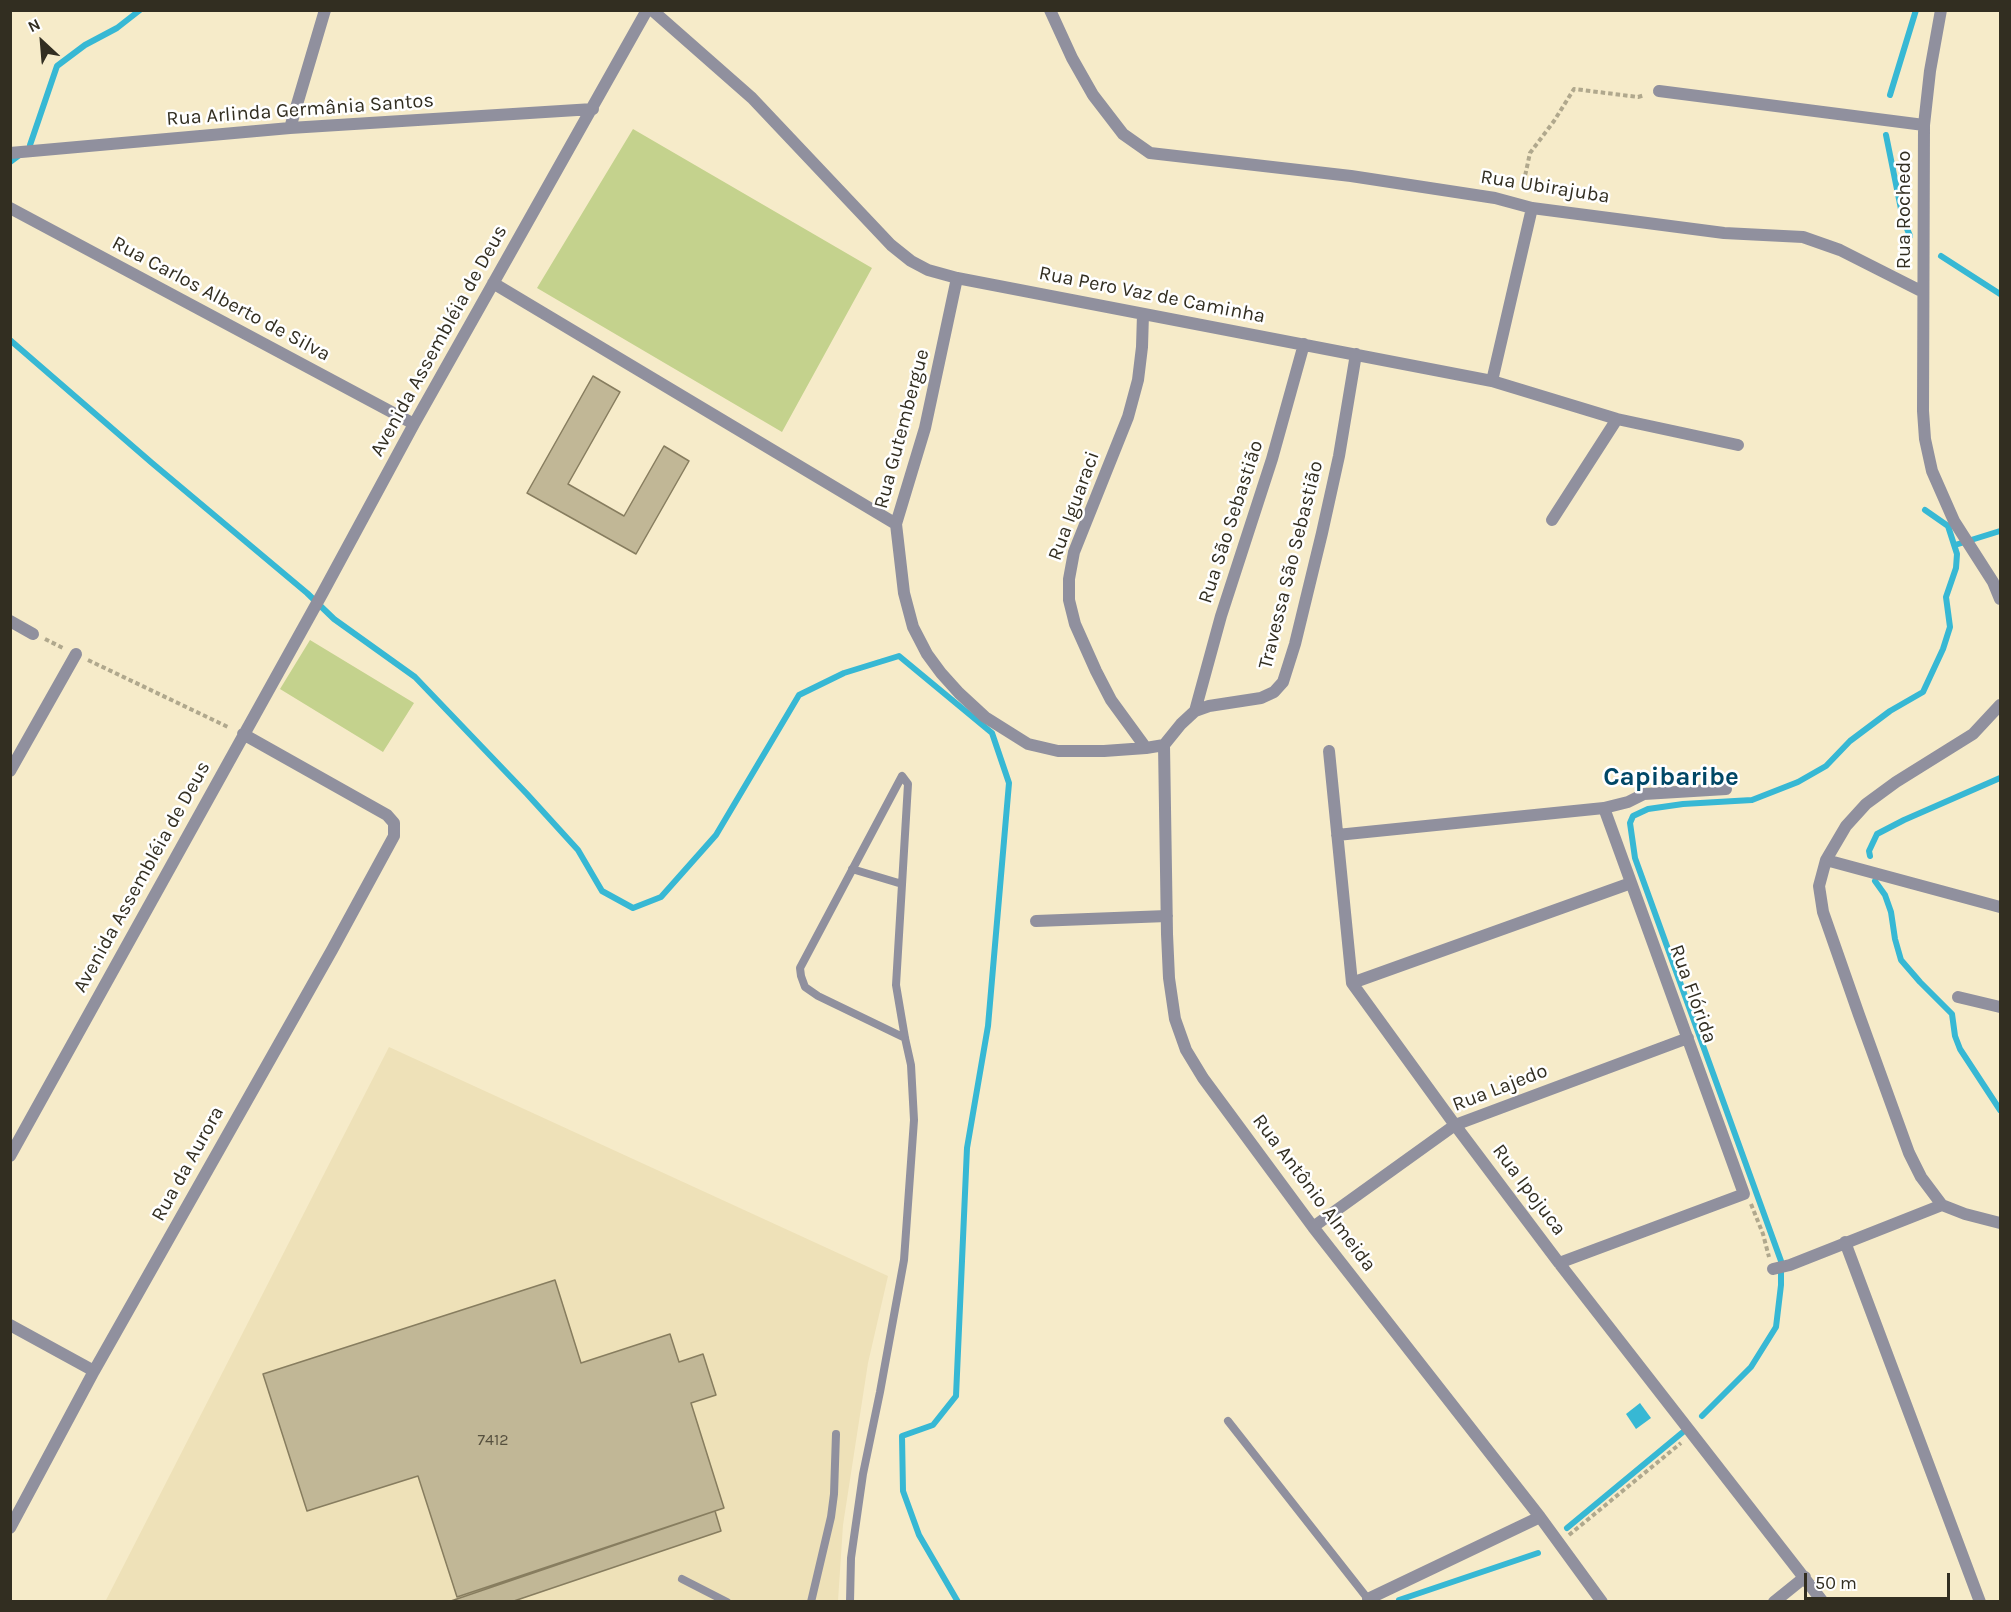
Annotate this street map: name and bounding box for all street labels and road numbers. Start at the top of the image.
street label: Rua Arlinda Germânia Santos [165,89,435,131]
street label: Rua Rochedo [1892,151,1916,269]
street label: Rua Ubirajuba [1479,165,1611,209]
street label: Avenida Assembléia de Deus [365,221,513,461]
street label: Rua Carlos Alberto de Silva [108,231,334,367]
street label: Rua Pero Vaz de Caminha [1037,261,1267,329]
street label: Rua Gutembergue [869,347,935,511]
street label: Rua São Sebastião [1193,437,1269,607]
street label: Rua Iguaraci [1043,448,1105,564]
street label: Travessa São Sebastião [1253,458,1329,672]
street label: Avenida Assembléia de Deus [68,757,216,997]
street label: Rua Flórida [1664,941,1722,1047]
street label: Rua Lajedo [1449,1059,1551,1117]
street label: Rua da Aurora [147,1102,229,1226]
street label: Rua Antônio Almeida [1247,1110,1381,1276]
street label: Rua Ipojuca [1487,1140,1571,1240]

